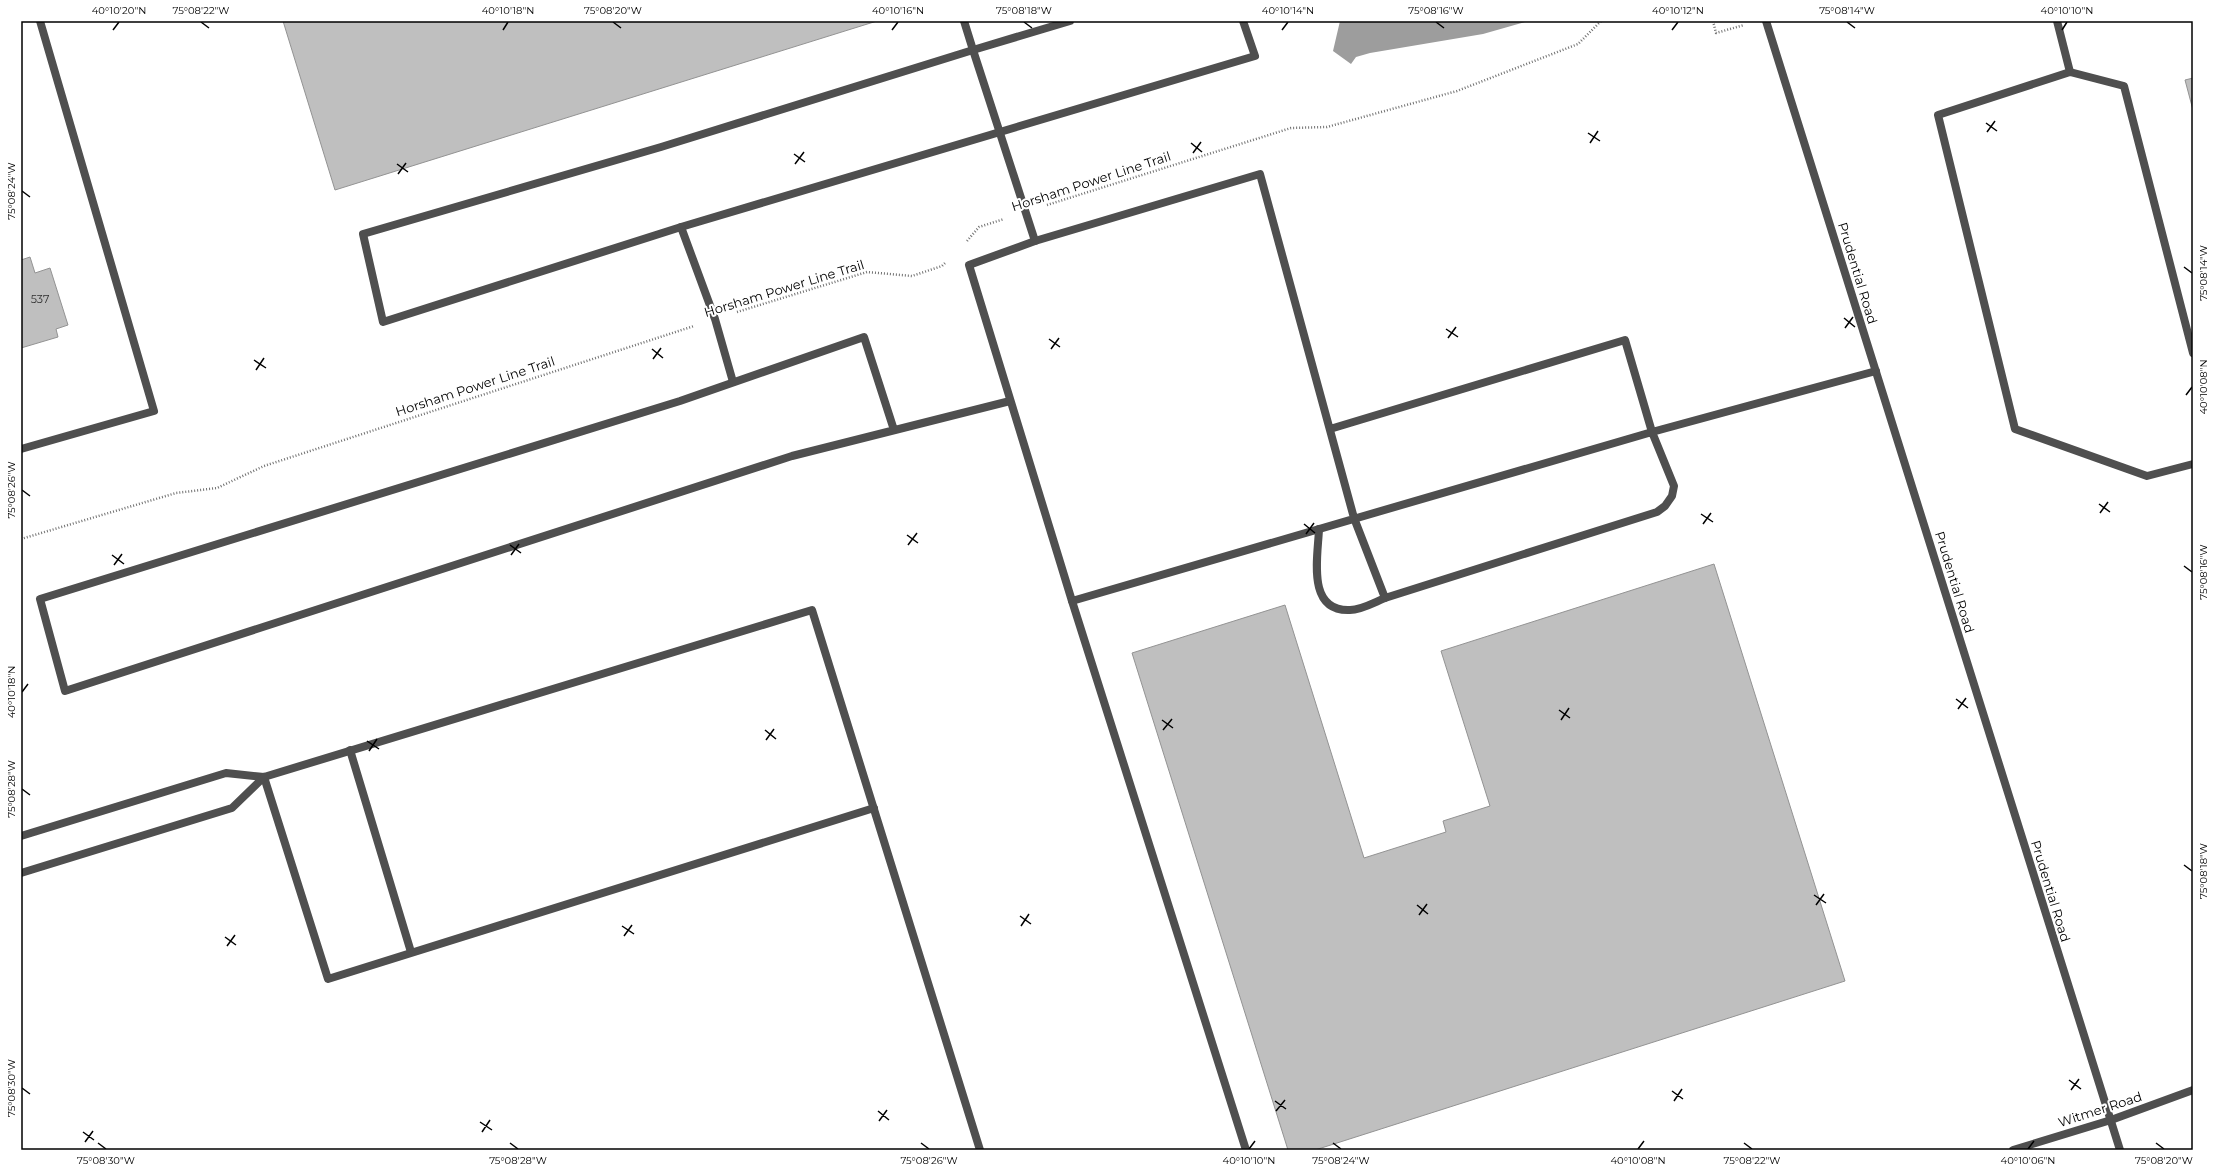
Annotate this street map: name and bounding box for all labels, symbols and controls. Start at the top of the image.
text: 40°10'20"N [92,4,146,17]
text: 75°08'22"W [173,4,229,17]
text: 40°10'18"N [482,4,534,17]
text: 75°08'20"W [584,4,642,17]
text: 40°10'16"N [872,4,924,17]
text: 75°08'18"W [996,4,1052,17]
text: 40°10'14"N [1262,4,1314,17]
text: 75°08'16"W [1408,4,1464,17]
text: 40°10'12"N [1652,4,1704,17]
text: 75°08'14"W [1819,4,1875,17]
text: 40°10'10"N [2041,4,2093,17]
street label: Horsham Power Line Trail [1009,148,1173,214]
text: 75°08'24"W [5,162,18,220]
street label: Prudential Road [1835,220,1881,326]
text: 75°08'14"W [2197,245,2210,301]
street label: Horsham Power Line Trail [702,256,866,320]
house number: 537 [31,292,49,306]
street label: Horsham Power Line Trail [393,353,557,419]
text: 40°10'08"N [2197,359,2210,415]
text: 75°08'26"W [5,461,18,519]
street label: Prudential Road [1932,529,1978,635]
text: 75°08'16"W [2197,544,2210,600]
text: 40°10'18"N [5,666,18,718]
text: 75°08'28"W [5,760,18,818]
street label: Prudential Road [2028,838,2074,944]
text: 75°08'18"W [2197,843,2210,899]
text: 75°08'30"W [5,1059,18,1117]
street label: Witmer Road [2056,1088,2144,1130]
text: 75°08'30"W [77,1154,135,1167]
text: 75°08'28"W [489,1154,547,1167]
text: 75°08'26"W [900,1154,958,1167]
text: 40°10'10"N [1223,1154,1275,1167]
text: 75°08'24"W [1312,1154,1370,1167]
text: 40°10'08"N [1610,1154,1666,1167]
text: 75°08'22"W [1724,1154,1780,1167]
text: 40°10'06"N [2001,1154,2055,1167]
text: 75°08'20"W [2135,1154,2193,1167]

